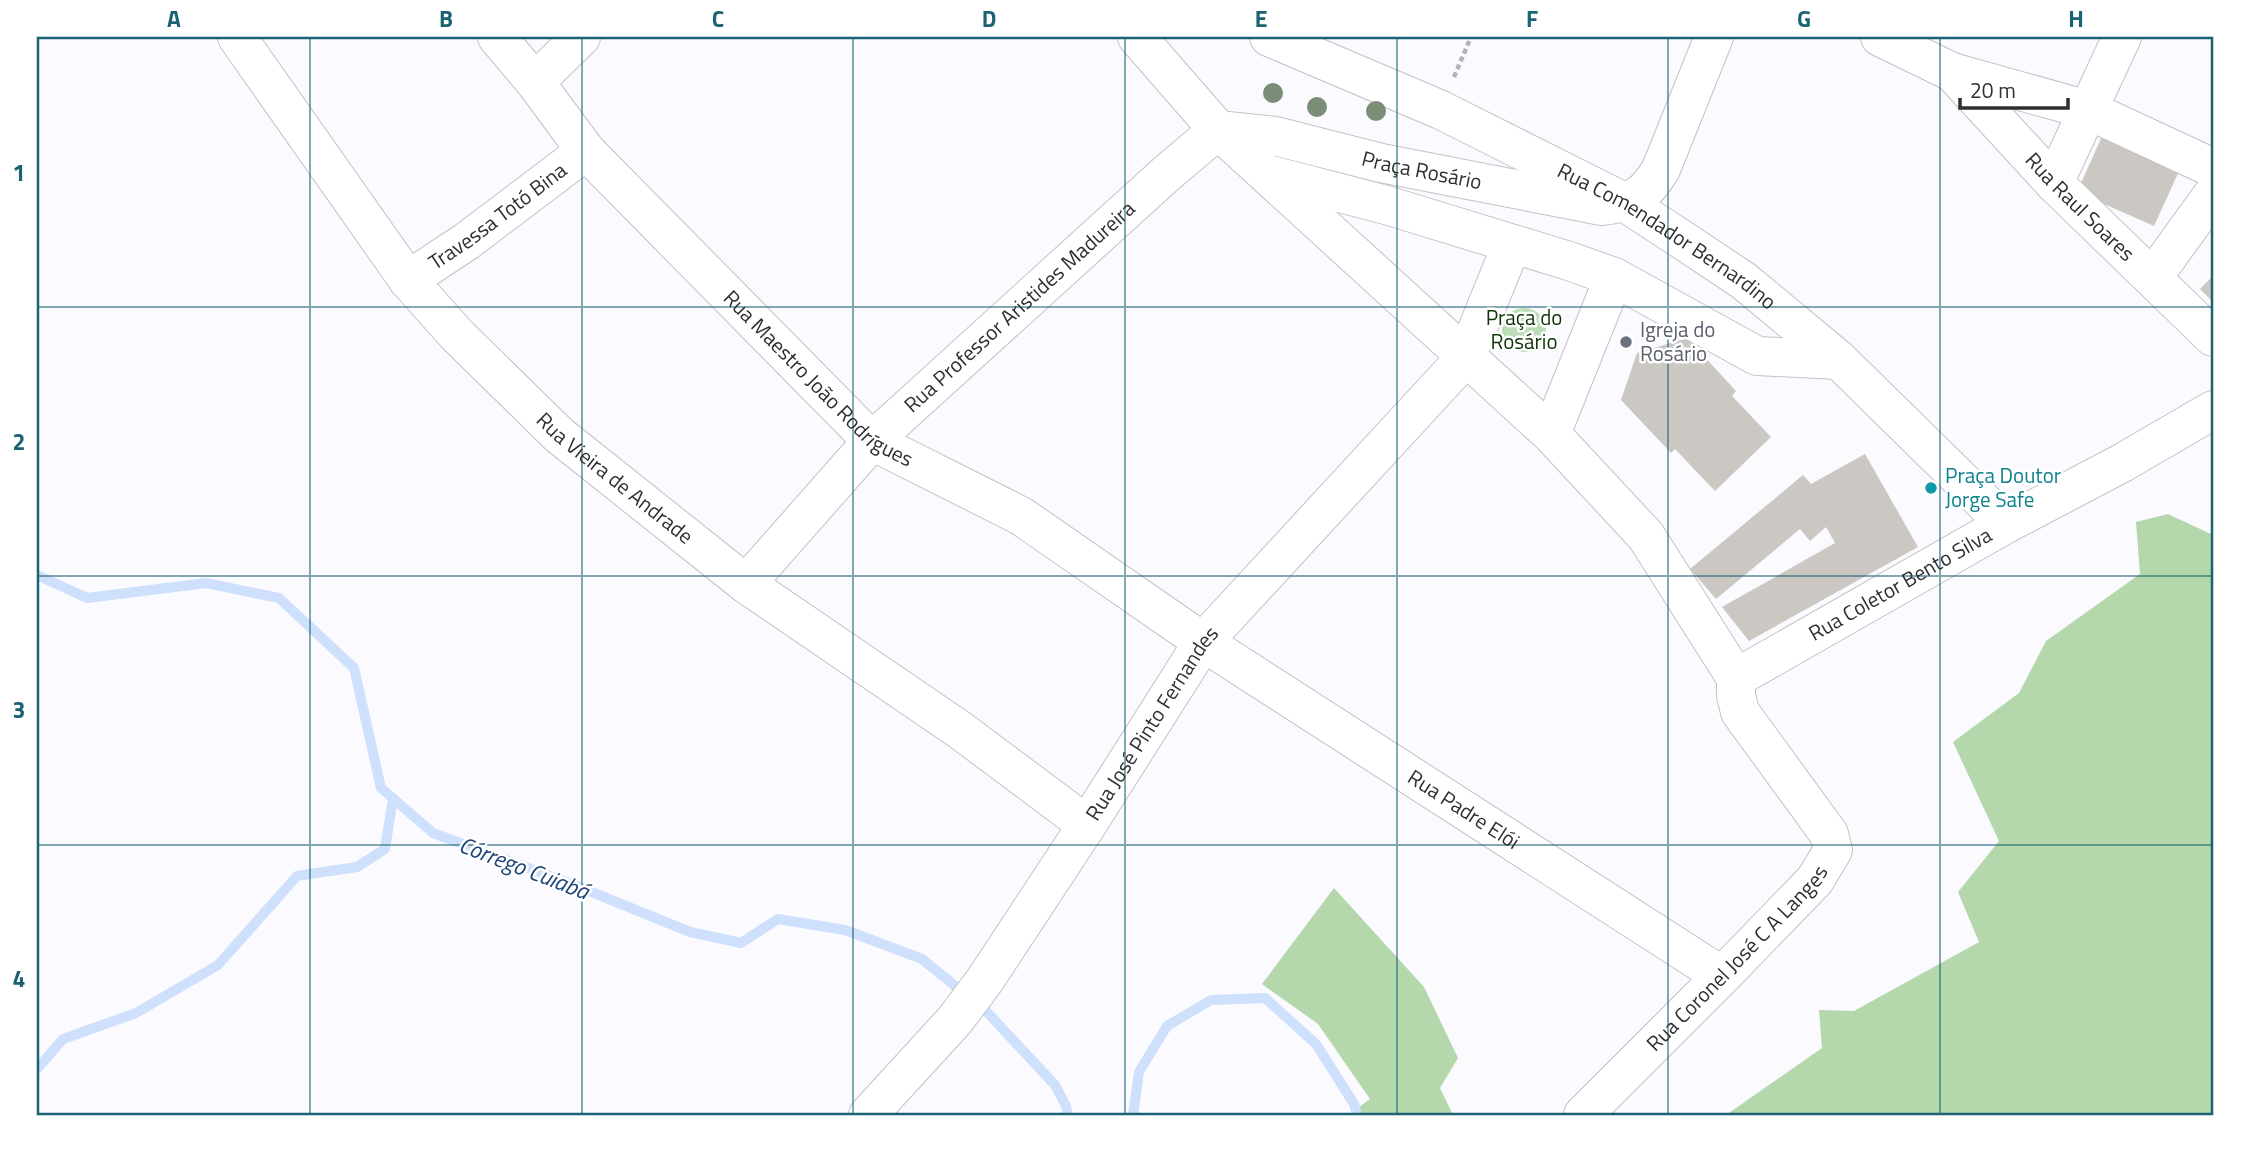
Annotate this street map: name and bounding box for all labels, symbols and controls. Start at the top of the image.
text: A [167,1,181,36]
text: B [439,1,453,36]
text: C [712,1,724,36]
text: D [982,1,996,36]
text: E [1255,1,1267,36]
text: F [1526,1,1538,36]
text: G [1797,1,1811,36]
text: H [2068,1,2084,36]
scale bar [1960,66,2068,110]
text: 20 m [1970,74,2016,106]
street label: Praça Rosário [1358,142,1485,197]
street label: Rua Raul Soares [2018,145,2143,268]
street label: Travessa Totó Bina [422,154,573,277]
street label: Rua Comendador Bernardino [1552,154,1784,317]
text: 1 [13,155,25,190]
street label: Rua Professor Aristides Madureira [896,192,1142,420]
street label: Rua Maestro João Rodrígues [717,282,919,474]
park label: Praça do Rosário [1486,301,1562,357]
place label: Igreja do Rosário [1640,313,1715,369]
marker: Igreja do Rosário [1618,334,1634,350]
street label: Rua Vieira de Andrade [529,404,701,551]
text: 2 [13,424,25,459]
place label: Praça Doutor Jorge Safe [1945,459,2061,515]
marker: Praça Doutor Jorge Safe [1923,480,1939,496]
street label: Rua Coletor Bento Silva [1802,518,1998,649]
street label: Rua José Pinto Fernandes [1077,618,1225,826]
text: 3 [13,692,25,727]
street label: Rua Padre Elói [1402,761,1526,857]
water label: Córrego Cuiabá [454,827,597,909]
street label: Rua Coronel José C A Langes [1638,859,1835,1058]
text: 4 [13,961,25,996]

